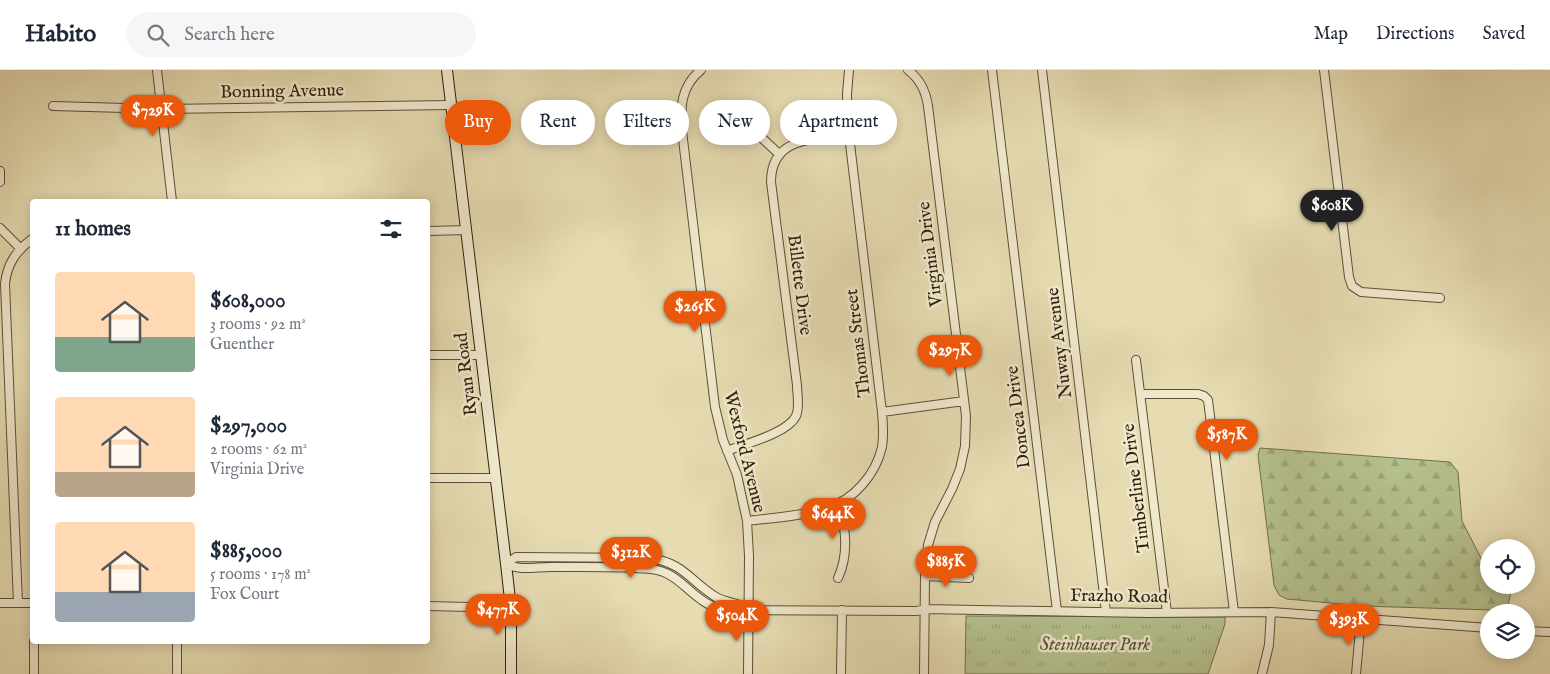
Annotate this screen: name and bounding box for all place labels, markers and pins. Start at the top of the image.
pin: $729K [118,94,188,137]
pin: $608K [1297,190,1367,232]
pin: $265K [660,290,730,333]
pin: $297K [915,334,985,377]
pin: $587K [1192,418,1262,461]
pin: $644K [798,498,868,540]
pin: $312K [596,536,666,579]
pin: $885K [911,546,981,588]
pin: $477K [463,594,533,636]
pin: $504K [702,600,772,642]
pin: $393K [1314,604,1384,646]

